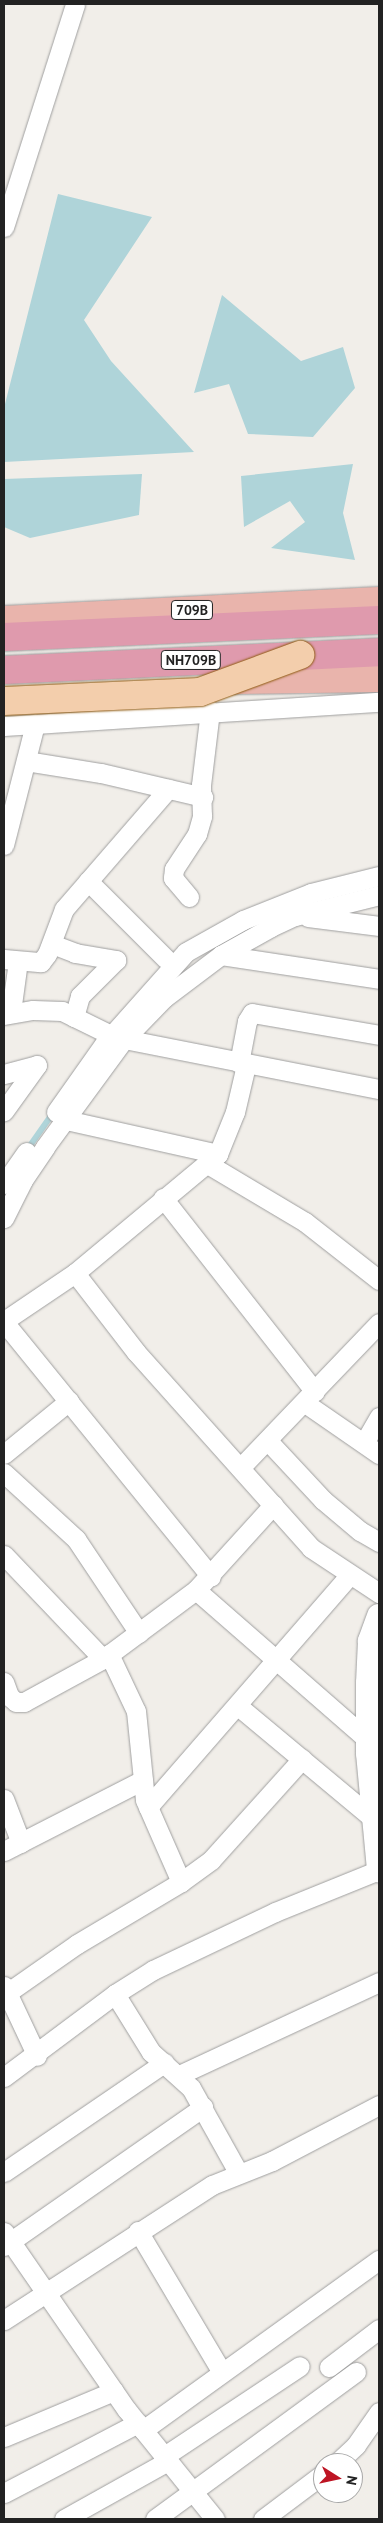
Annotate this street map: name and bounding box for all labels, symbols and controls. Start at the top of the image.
road number: 709B [171,598,213,622]
road number: NH709B [160,648,222,672]
north arrow [313,2453,363,2503]
text: N [342,2474,361,2487]

